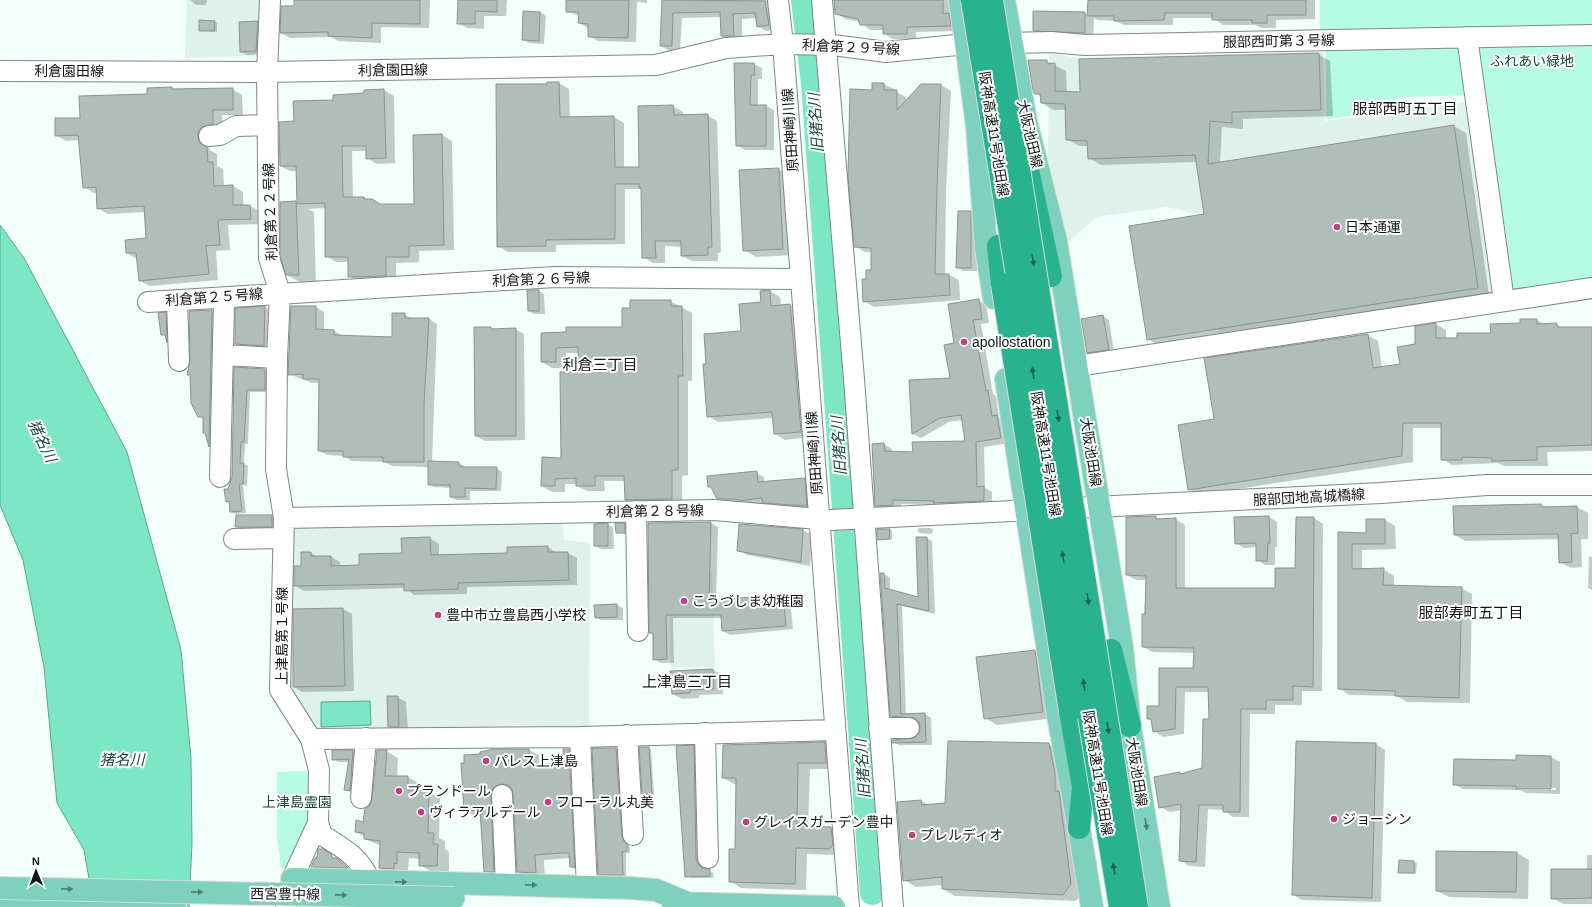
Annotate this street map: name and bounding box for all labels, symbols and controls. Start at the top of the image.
street label: 服部西町第３号線 [1223,32,1335,50]
street label: 利倉第２９号線 [802,36,900,58]
park label: ふれあい緑地 [1490,53,1574,69]
street label: 利倉園田線 [358,61,428,79]
street label: 利倉園田線 [34,63,104,79]
street label: 阪神高速11号池田線 [976,70,1012,198]
street label: 原田神崎川線 [779,88,801,172]
water label: 旧猪名川 [805,91,826,154]
street label: 大阪池田線 [1014,98,1046,170]
district label: 服部西町五丁目 [1352,100,1458,117]
street label: 利倉第２２号線 [260,163,280,261]
place label: 日本通運 [1345,219,1401,235]
marker: 日本通運 [1332,222,1342,232]
one-way arrow [1030,254,1036,266]
street label: 利倉第２６号線 [492,269,590,289]
street label: 利倉第２５号線 [165,286,263,308]
place label: apollostation [972,334,1051,350]
marker: apollostation [959,337,969,347]
district label: 利倉三丁目 [562,356,638,373]
one-way arrow [1030,367,1036,379]
street label: 阪神高速11号池田線 [1028,390,1064,518]
one-way arrow [1055,410,1061,422]
street label: 原田神崎川線 [803,411,825,495]
water label: 旧猪名川 [828,414,849,477]
street label: 大阪池田線 [1078,416,1104,488]
water label: 猪名川 [25,417,61,467]
street label: 服部団地高城橋線 [1253,486,1365,508]
street label: 利倉第２８号線 [606,502,704,520]
one-way arrow [1060,551,1066,563]
street label: 上津島第１号線 [274,587,290,685]
place label: こうづしま幼稚園 [692,593,804,609]
one-way arrow [1085,593,1091,605]
marker: こうづしま幼稚園 [679,596,689,606]
district label: 服部寿町五丁目 [1418,604,1524,621]
place label: 豊中市立豊島西小学校 [446,607,586,623]
marker: 豊中市立豊島西小学校 [433,610,443,620]
district label: 上津島三丁目 [642,673,732,690]
one-way arrow [1081,679,1087,691]
street label: 阪神高速11号池田線 [1080,709,1116,837]
one-way arrow [1105,722,1111,734]
street label: 大阪池田線 [1124,736,1150,808]
water label: 旧猪名川 [852,737,873,800]
water label: 猪名川 [99,751,146,768]
place label: パレス上津島 [494,753,578,769]
marker: パレス上津島 [481,756,491,766]
place label: プランドール [407,783,491,799]
marker: プランドール [394,786,404,796]
park label: 上津島霊園 [262,794,332,810]
place label: フローラル丸美 [556,794,654,810]
marker: フローラル丸美 [543,797,553,807]
place label: ヴィラアルデール [429,804,541,820]
marker: ヴィラアルデール [416,807,426,817]
place label: ジョーシン [1342,811,1412,827]
place label: グレイスガーデン豊中 [754,814,894,830]
marker: ジョーシン [1329,814,1339,824]
marker: グレイスガーデン豊中 [741,817,751,827]
one-way arrow [1143,818,1149,830]
place label: プレルディオ [920,827,1003,843]
marker: プレルディオ [907,830,917,840]
north arrow [16,851,56,891]
text: N [32,855,40,867]
one-way arrow [1111,862,1117,875]
one-way arrow [395,879,408,885]
one-way arrow [525,882,538,888]
street label: 西宮豊中線 [250,885,320,903]
one-way arrow [61,886,73,893]
one-way arrow [191,889,204,895]
one-way arrow [335,892,347,899]

